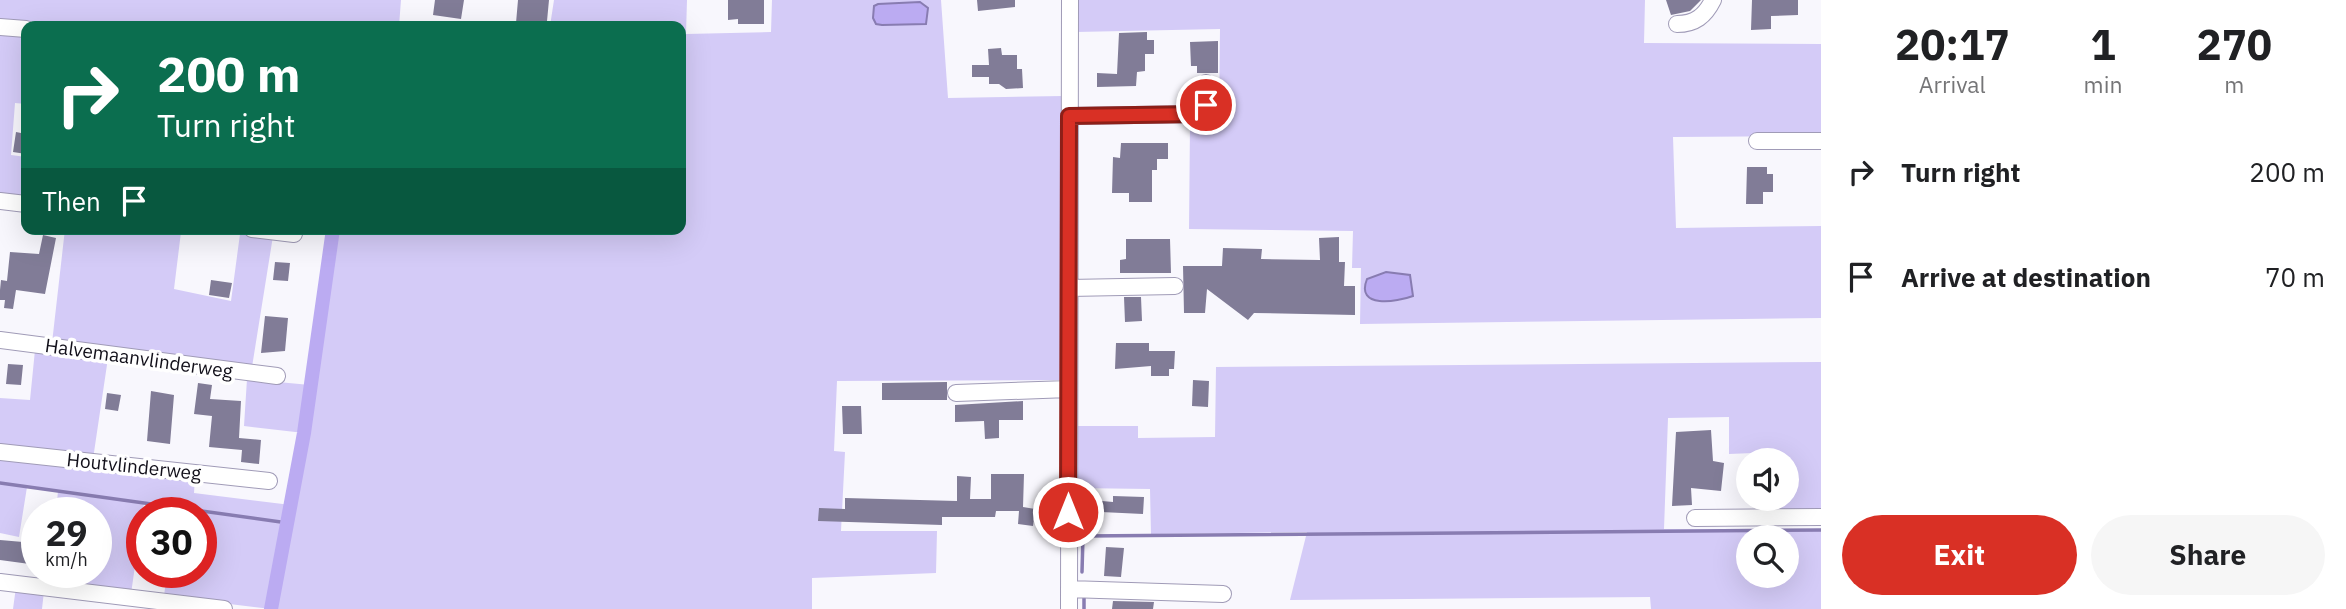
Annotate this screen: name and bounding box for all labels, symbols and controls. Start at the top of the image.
text: 20:17 [1895,17,2010,72]
text: 1 [2090,17,2116,72]
text: 270 [2196,17,2272,72]
text: 200 m [157,42,301,105]
icon: right [42,49,133,140]
text: Arrival [1919,69,1986,99]
text: min [2084,69,2122,99]
text: m [2224,69,2244,99]
pin [1176,75,1236,135]
icon: arrive [1187,86,1225,124]
text: Turn right [157,104,295,146]
icon: right [1842,153,1880,191]
text: Turn right [1901,155,2020,189]
text: 200 m [2249,155,2325,189]
icon: arrive [115,182,153,220]
text: Then [42,184,101,218]
icon: arrive [1842,258,1880,296]
text: Arrive at destination [1901,260,2151,294]
text: 70 m [2265,260,2325,294]
street label: Halvemaanvlinderweg [44,333,234,383]
street label: Houtvlinderweg [66,447,202,485]
map controls [1736,448,1799,588]
button: sound [1736,448,1799,511]
position arrow [1031,475,1105,549]
speed limit sign: 30 [126,497,217,588]
text: 29 [45,510,88,556]
button: Exit [1842,515,2077,595]
button: Share [2091,515,2325,595]
button: search [1736,525,1799,588]
text: km/h [45,548,88,571]

